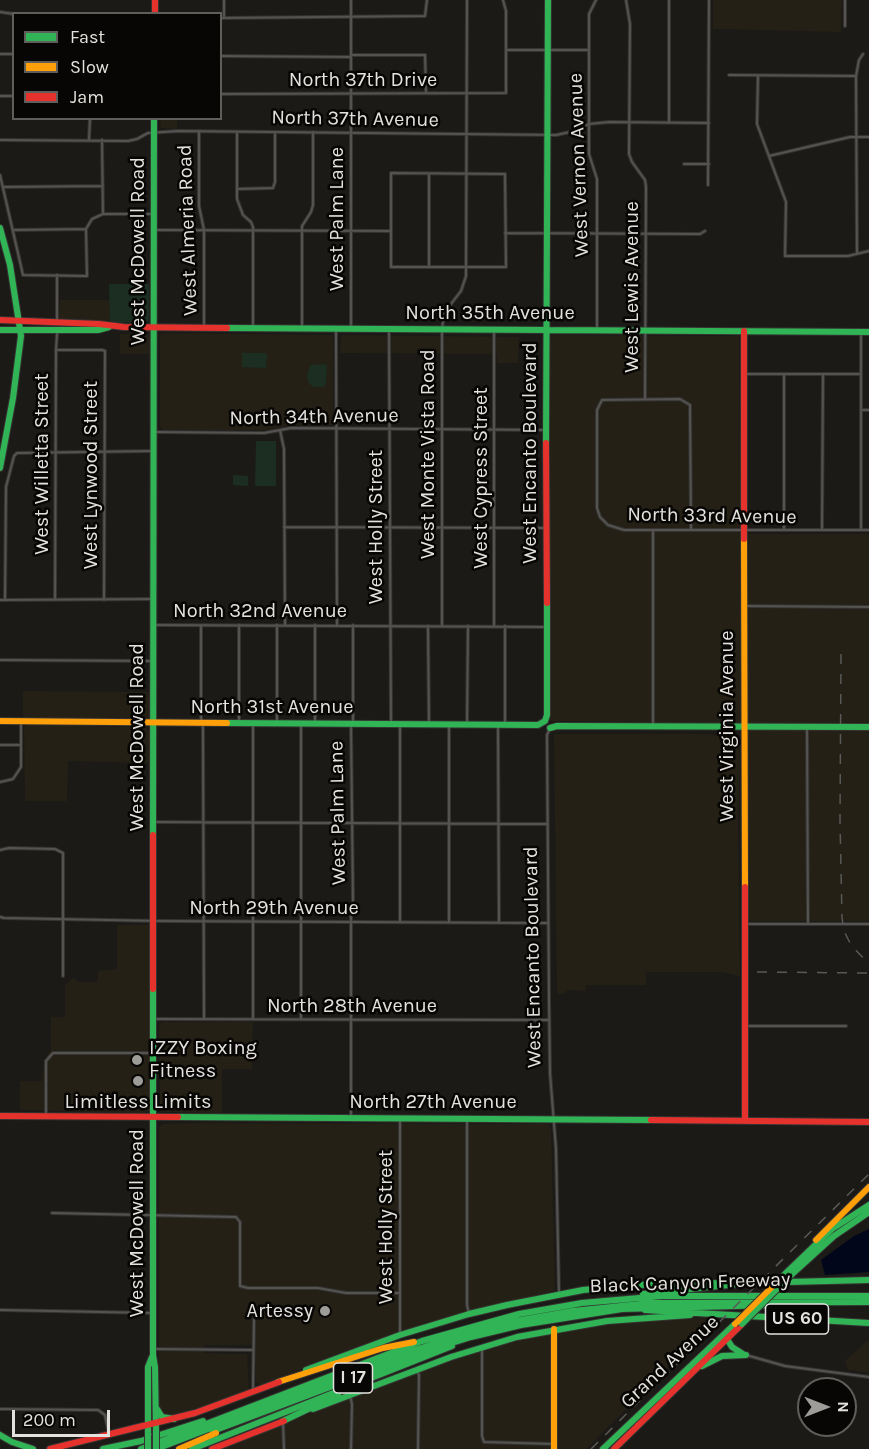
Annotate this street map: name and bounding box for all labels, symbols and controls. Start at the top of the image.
legend [12,12,222,120]
text: Fast [70,26,105,48]
text: Slow [70,56,109,78]
street label: North 37th Drive [289,68,437,92]
street label: West Vernon Avenue [564,73,594,257]
text: Jam [70,86,104,108]
street label: North 37th Avenue [271,106,439,132]
street label: West Almeria Road [173,144,203,316]
street label: West Palm Lane [325,147,349,291]
street label: West McDowell Road [126,157,150,345]
street label: West Lewis Avenue [620,201,644,373]
street label: North 35th Avenue [405,301,575,325]
street label: West Encanto Boulevard [518,342,542,564]
street label: West Monte Vista Road [416,349,440,559]
street label: West Willetta Street [30,373,54,555]
street label: West Lynwood Street [79,381,103,569]
street label: West Cypress Street [469,387,493,569]
street label: North 34th Avenue [229,404,399,430]
street label: West Holly Street [364,450,388,604]
street label: North 33rd Avenue [627,503,797,529]
street label: North 32nd Avenue [173,599,347,623]
street label: West Virginia Avenue [715,630,739,822]
street label: West McDowell Road [125,643,149,831]
street label: North 31st Avenue [190,695,354,719]
street label: West Palm Lane [325,741,351,885]
street label: West Encanto Boulevard [519,846,547,1068]
street label: North 29th Avenue [189,896,359,920]
street label: North 28th Avenue [267,994,437,1018]
place label: IZZY Boxing Fitness [149,1036,257,1083]
marker: IZZY Boxing Fitness [130,1053,144,1067]
marker: Limitless Limits [131,1074,145,1088]
place label: Limitless Limits [64,1090,212,1114]
street label: North 27th Avenue [349,1090,517,1114]
street label: West McDowell Road [125,1129,149,1317]
street label: West Holly Street [374,1150,398,1304]
street label: Black Canyon Freeway [589,1268,791,1298]
place label: Artessy [247,1299,313,1323]
marker: Artessy [318,1304,332,1318]
road number: US 60 [766,1304,828,1334]
street label: Grand Avenue [616,1310,724,1414]
road number: I 17 [334,1363,372,1393]
north arrow [797,1377,857,1437]
scale bar [15,1398,112,1436]
text: N [834,1401,853,1413]
text: 200 m [23,1409,76,1431]

